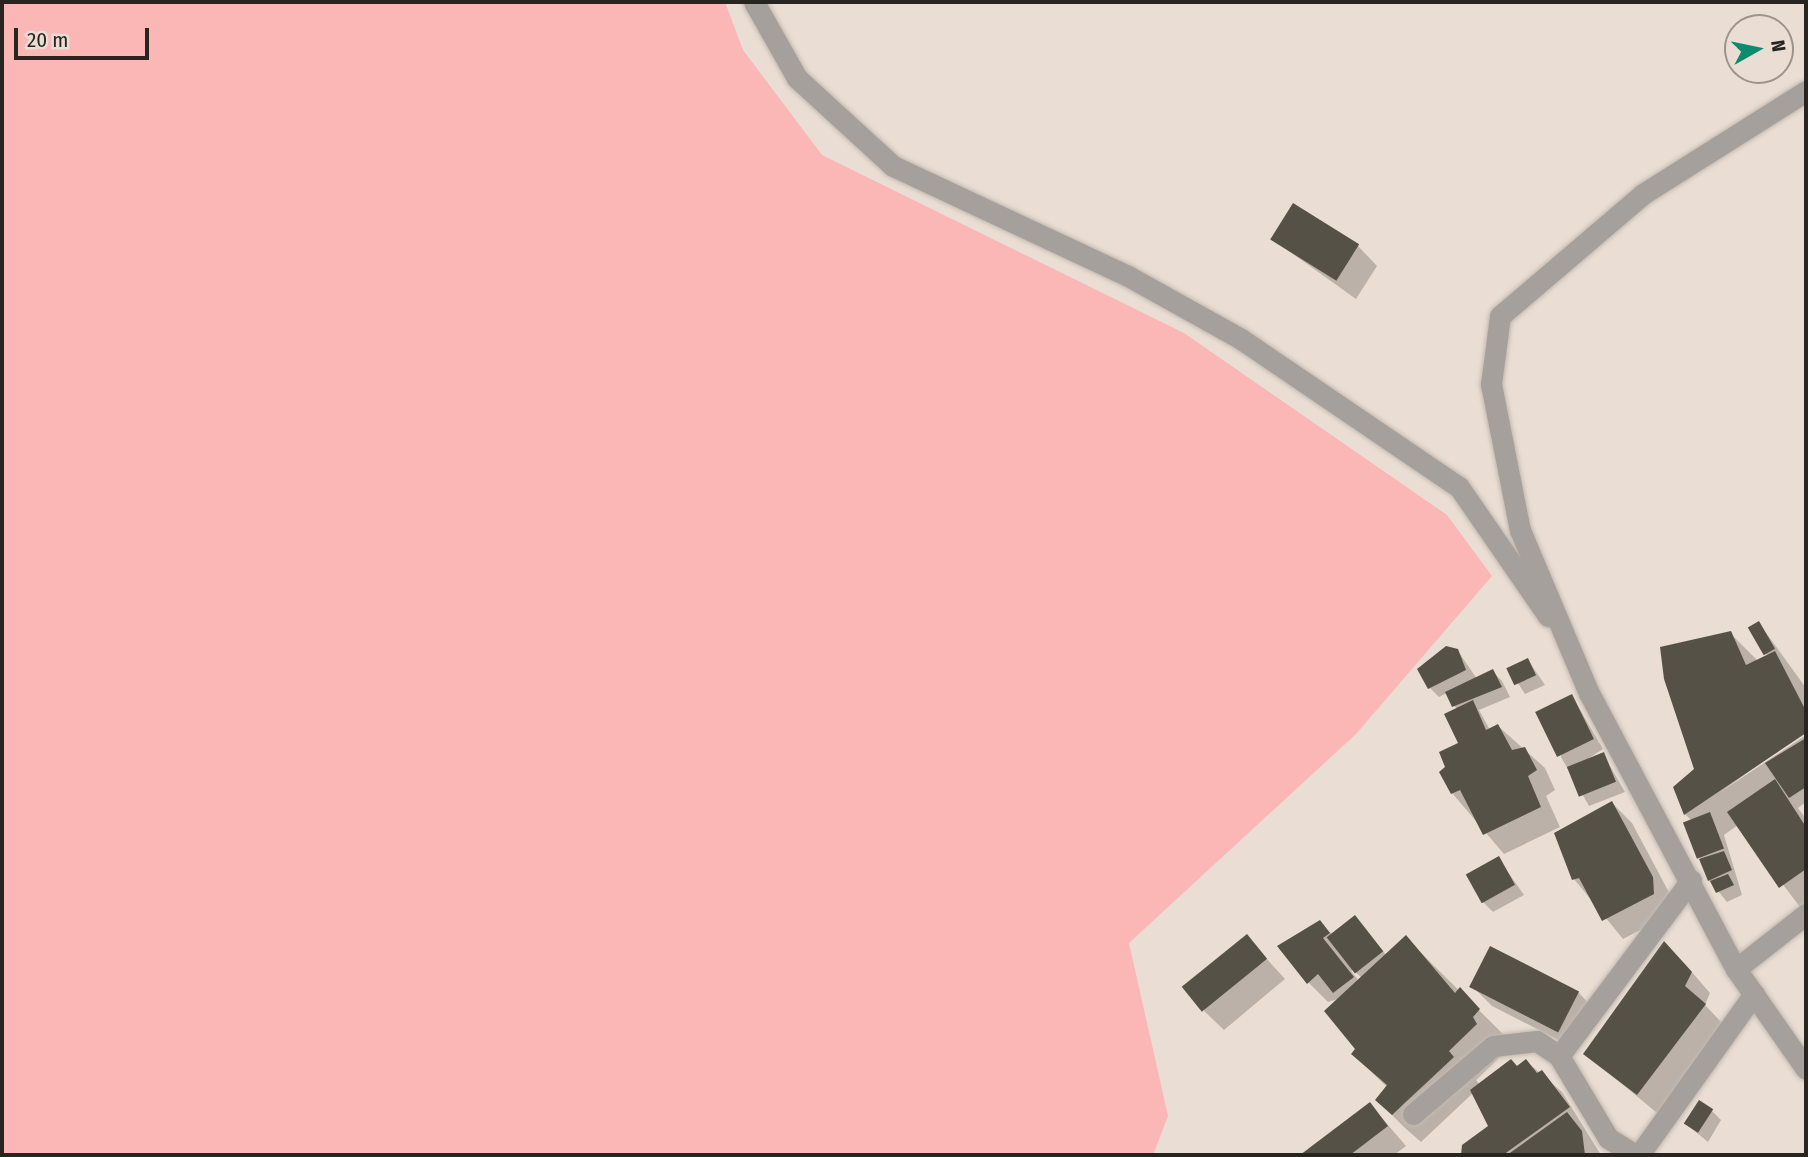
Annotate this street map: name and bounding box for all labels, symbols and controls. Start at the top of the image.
scale bar [18,14,152,58]
north arrow [1724,14,1794,84]
text: 20 m [27,27,68,53]
text: N [1766,39,1791,53]

